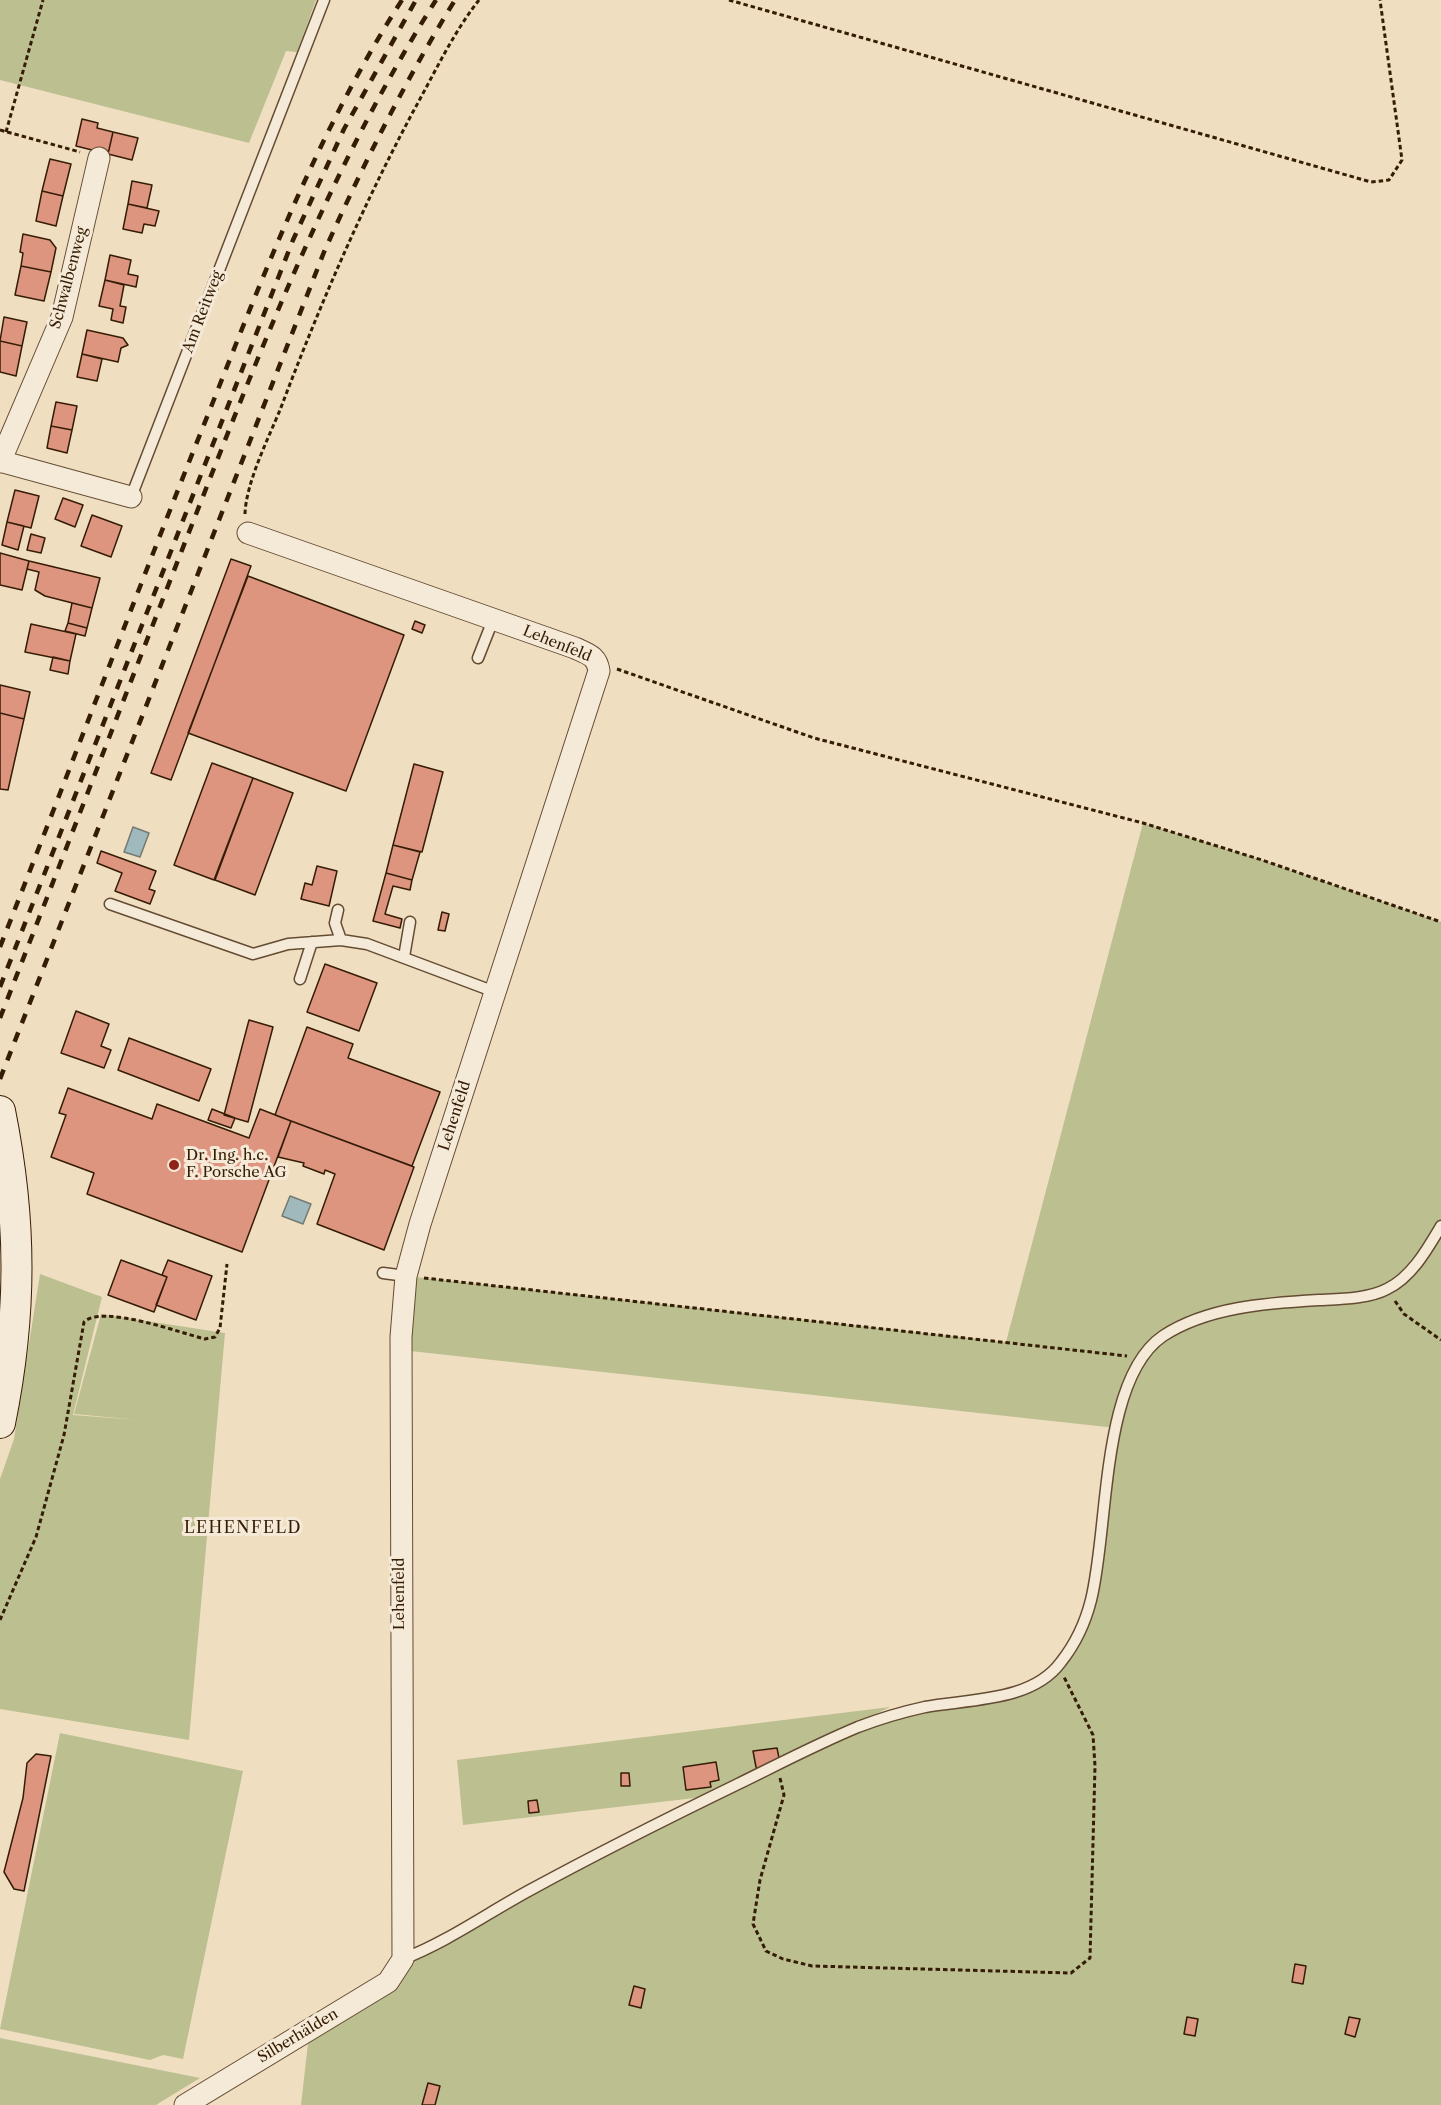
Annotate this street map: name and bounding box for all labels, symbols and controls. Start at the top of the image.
street label: Schwalbenweg [47,225,91,331]
street label: Am Reitweg [179,268,227,356]
street label: Lehenfeld [520,622,594,666]
street label: Lehenfeld [435,1079,475,1153]
place label: Dr. Ing. h.c. F. Porsche AG [186,1147,286,1182]
marker: Dr. Ing. h.c. F. Porsche AG [167,1158,181,1172]
district label: LEHENFELD [184,1518,302,1538]
street label: Lehenfeld [391,1558,409,1630]
street label: Silberhälden [255,2005,341,2067]

